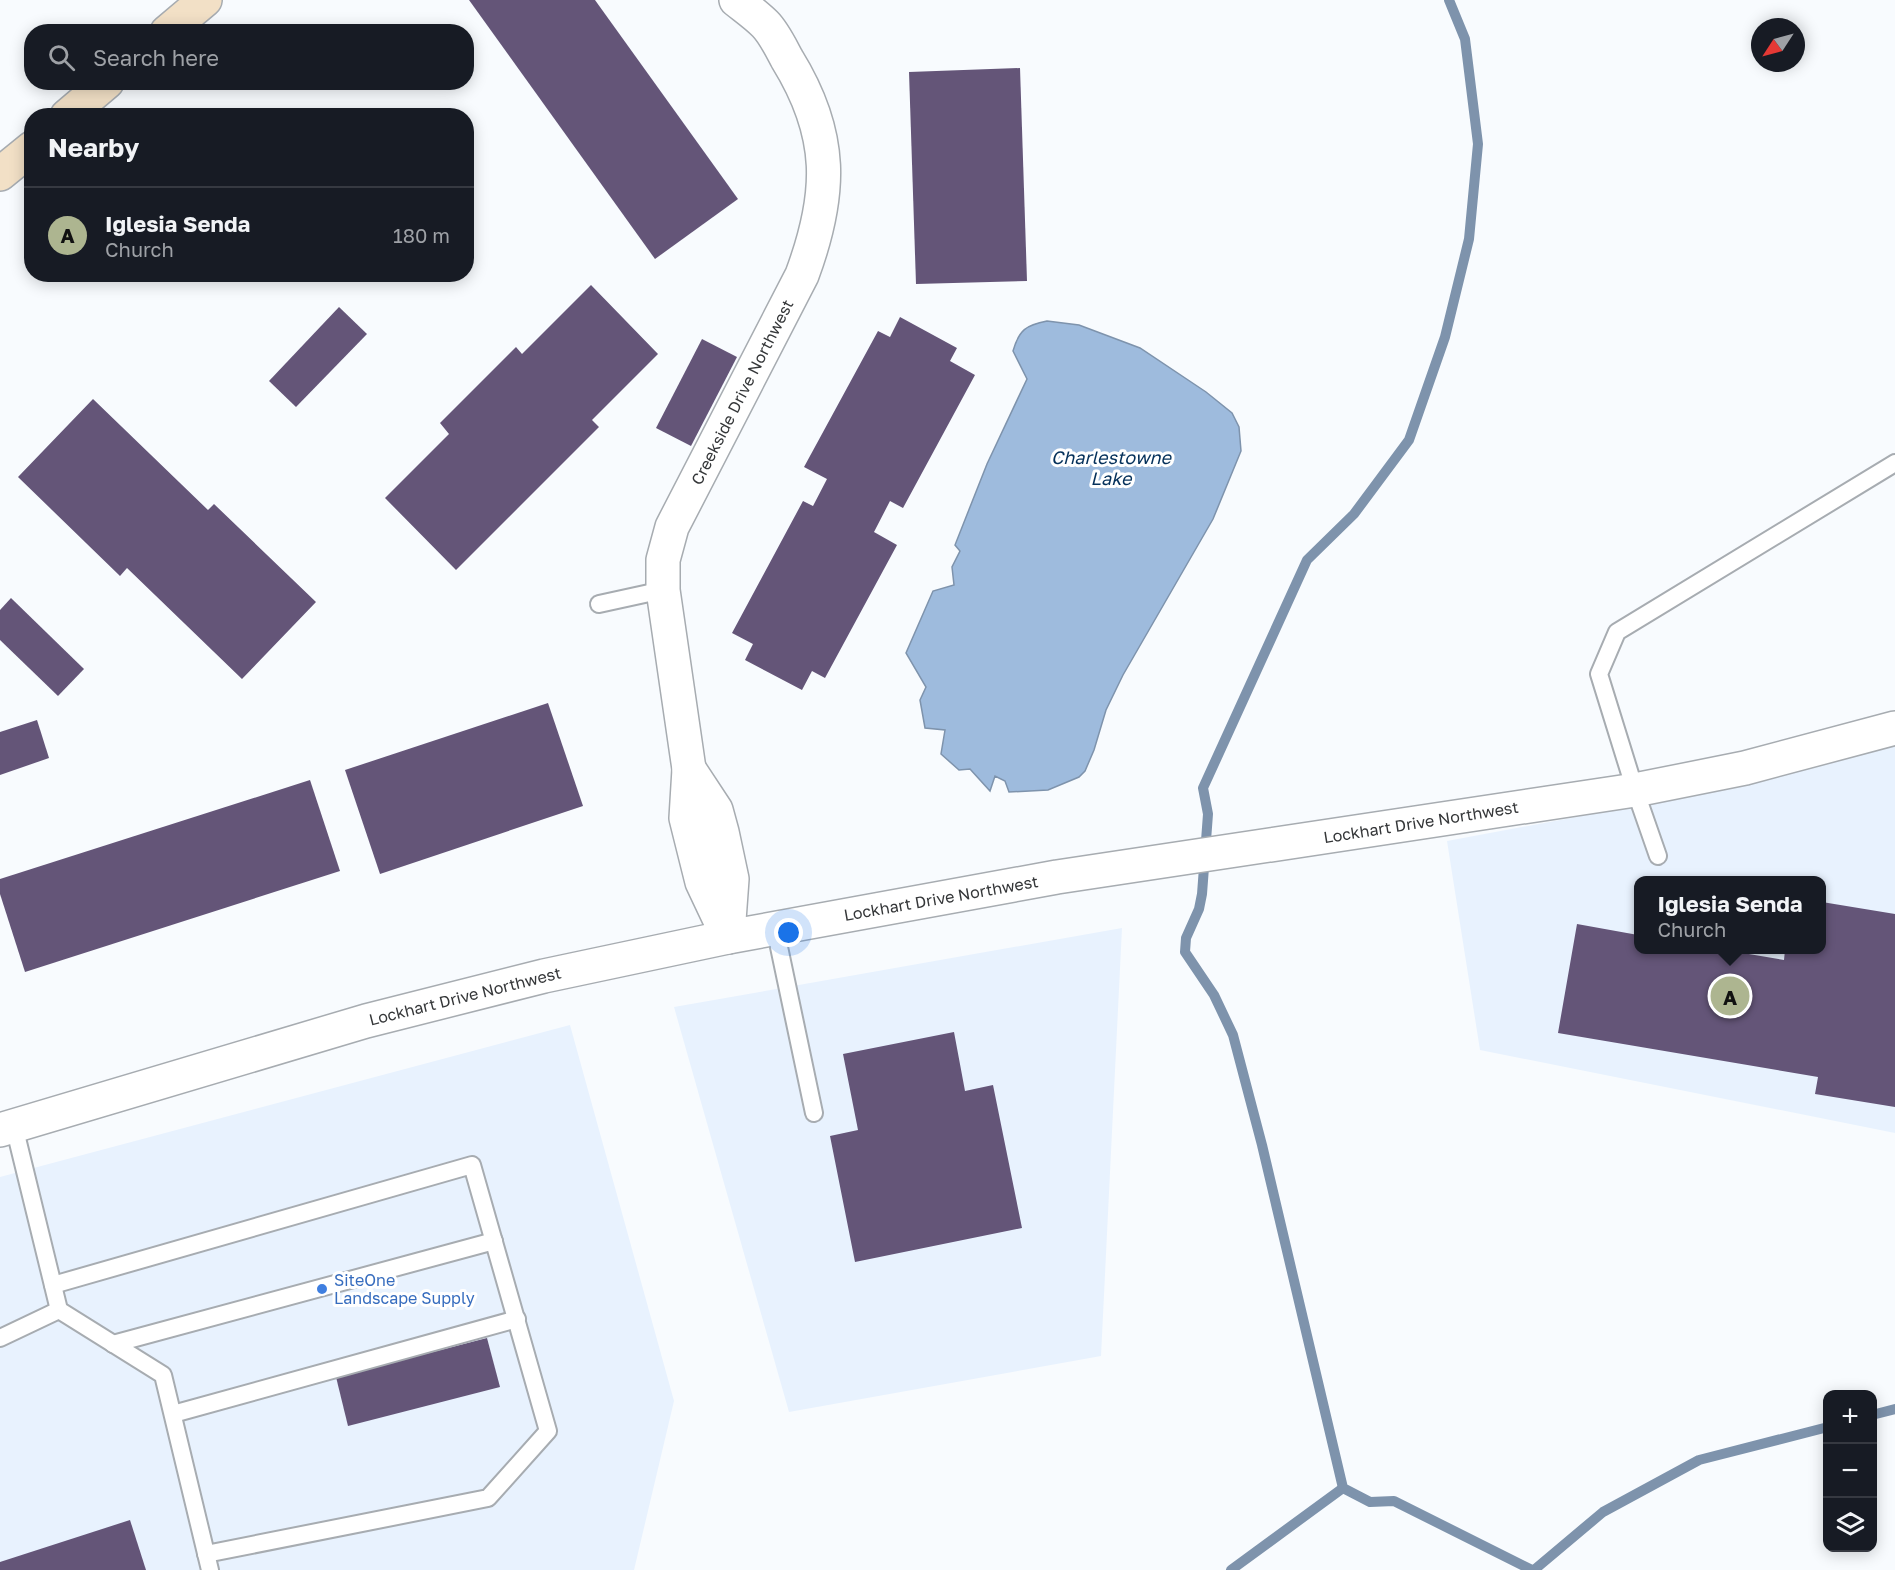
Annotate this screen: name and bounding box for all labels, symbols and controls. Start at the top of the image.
north arrow [1751,18,1805,72]
search box [24,24,474,90]
icon: search [45,41,78,74]
text: Search here [93,44,219,71]
text: Nearby [48,132,139,163]
text: Iglesia Senda [105,210,250,237]
text: A [60,223,75,247]
text: 180 m [393,223,450,247]
text: Church [105,237,174,261]
street label: Creekside Drive Northwest [686,296,798,488]
water label: Charlestowne Lake [1051,446,1173,489]
street label: Lockhart Drive Northwest [1322,797,1520,847]
street label: Lockhart Drive Northwest [842,871,1040,925]
popup [1634,876,1826,954]
text: Iglesia Senda [1657,890,1803,917]
text: Church [1657,917,1726,941]
your location [774,918,803,947]
street label: Lockhart Drive Northwest [367,962,563,1030]
pin: A [1710,974,1750,1018]
place label: SiteOne Landscape Supply [334,1270,475,1308]
marker: SiteOne Landscape Supply [315,1282,329,1296]
map controls [1823,1390,1877,1552]
button: + [1823,1390,1877,1444]
button: − [1823,1444,1877,1498]
button: layers [1823,1498,1877,1552]

